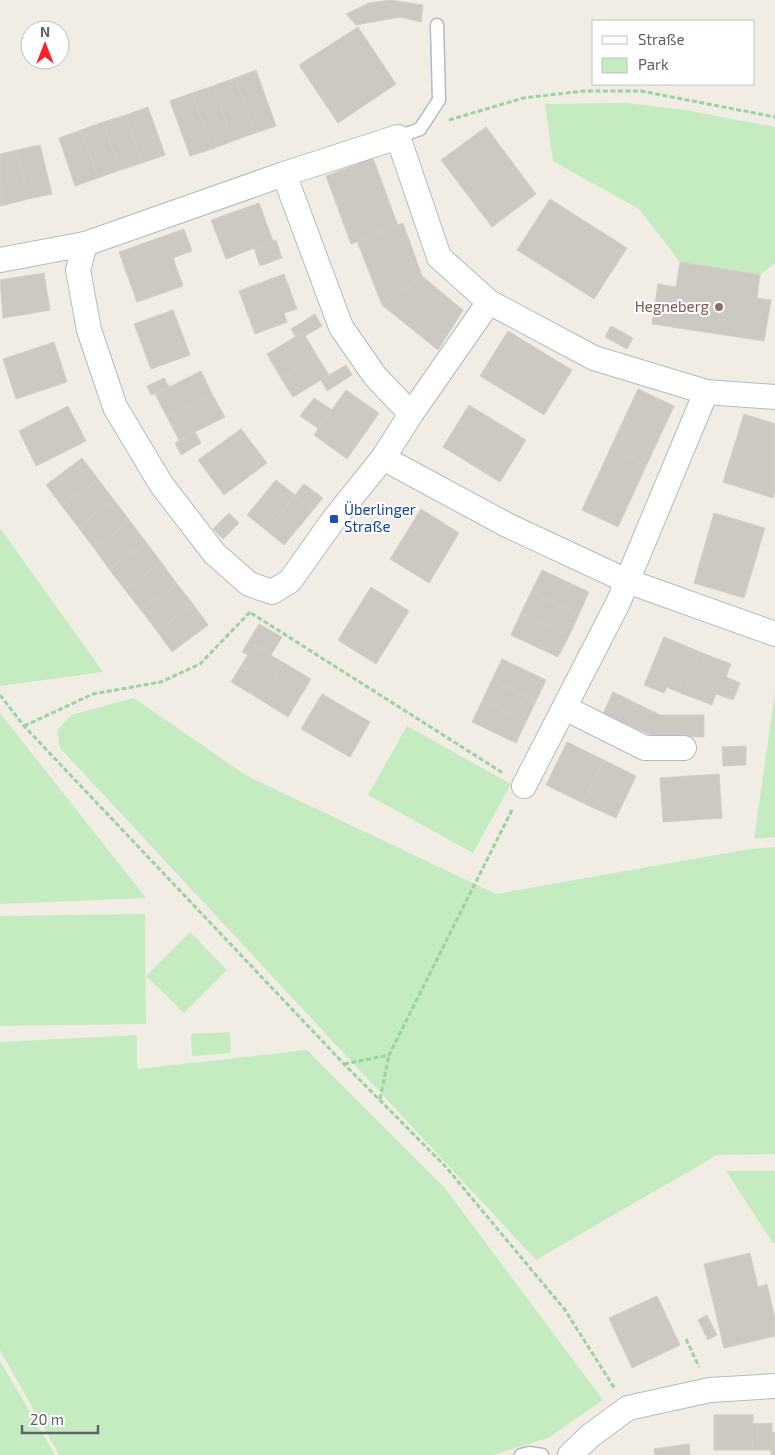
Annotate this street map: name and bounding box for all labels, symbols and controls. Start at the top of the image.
north arrow [20,20,70,70]
legend [592,20,755,85]
text: N [40,23,50,40]
text: Straße [638,30,684,48]
text: Park [638,55,669,73]
place label: Hegneberg [635,297,710,315]
marker: Hegneberg [713,301,725,313]
place label: Überlinger Straße [344,500,416,535]
marker: Überlinger Straße [328,513,340,525]
scale bar [22,1402,99,1434]
text: 20 m [30,1410,64,1428]

